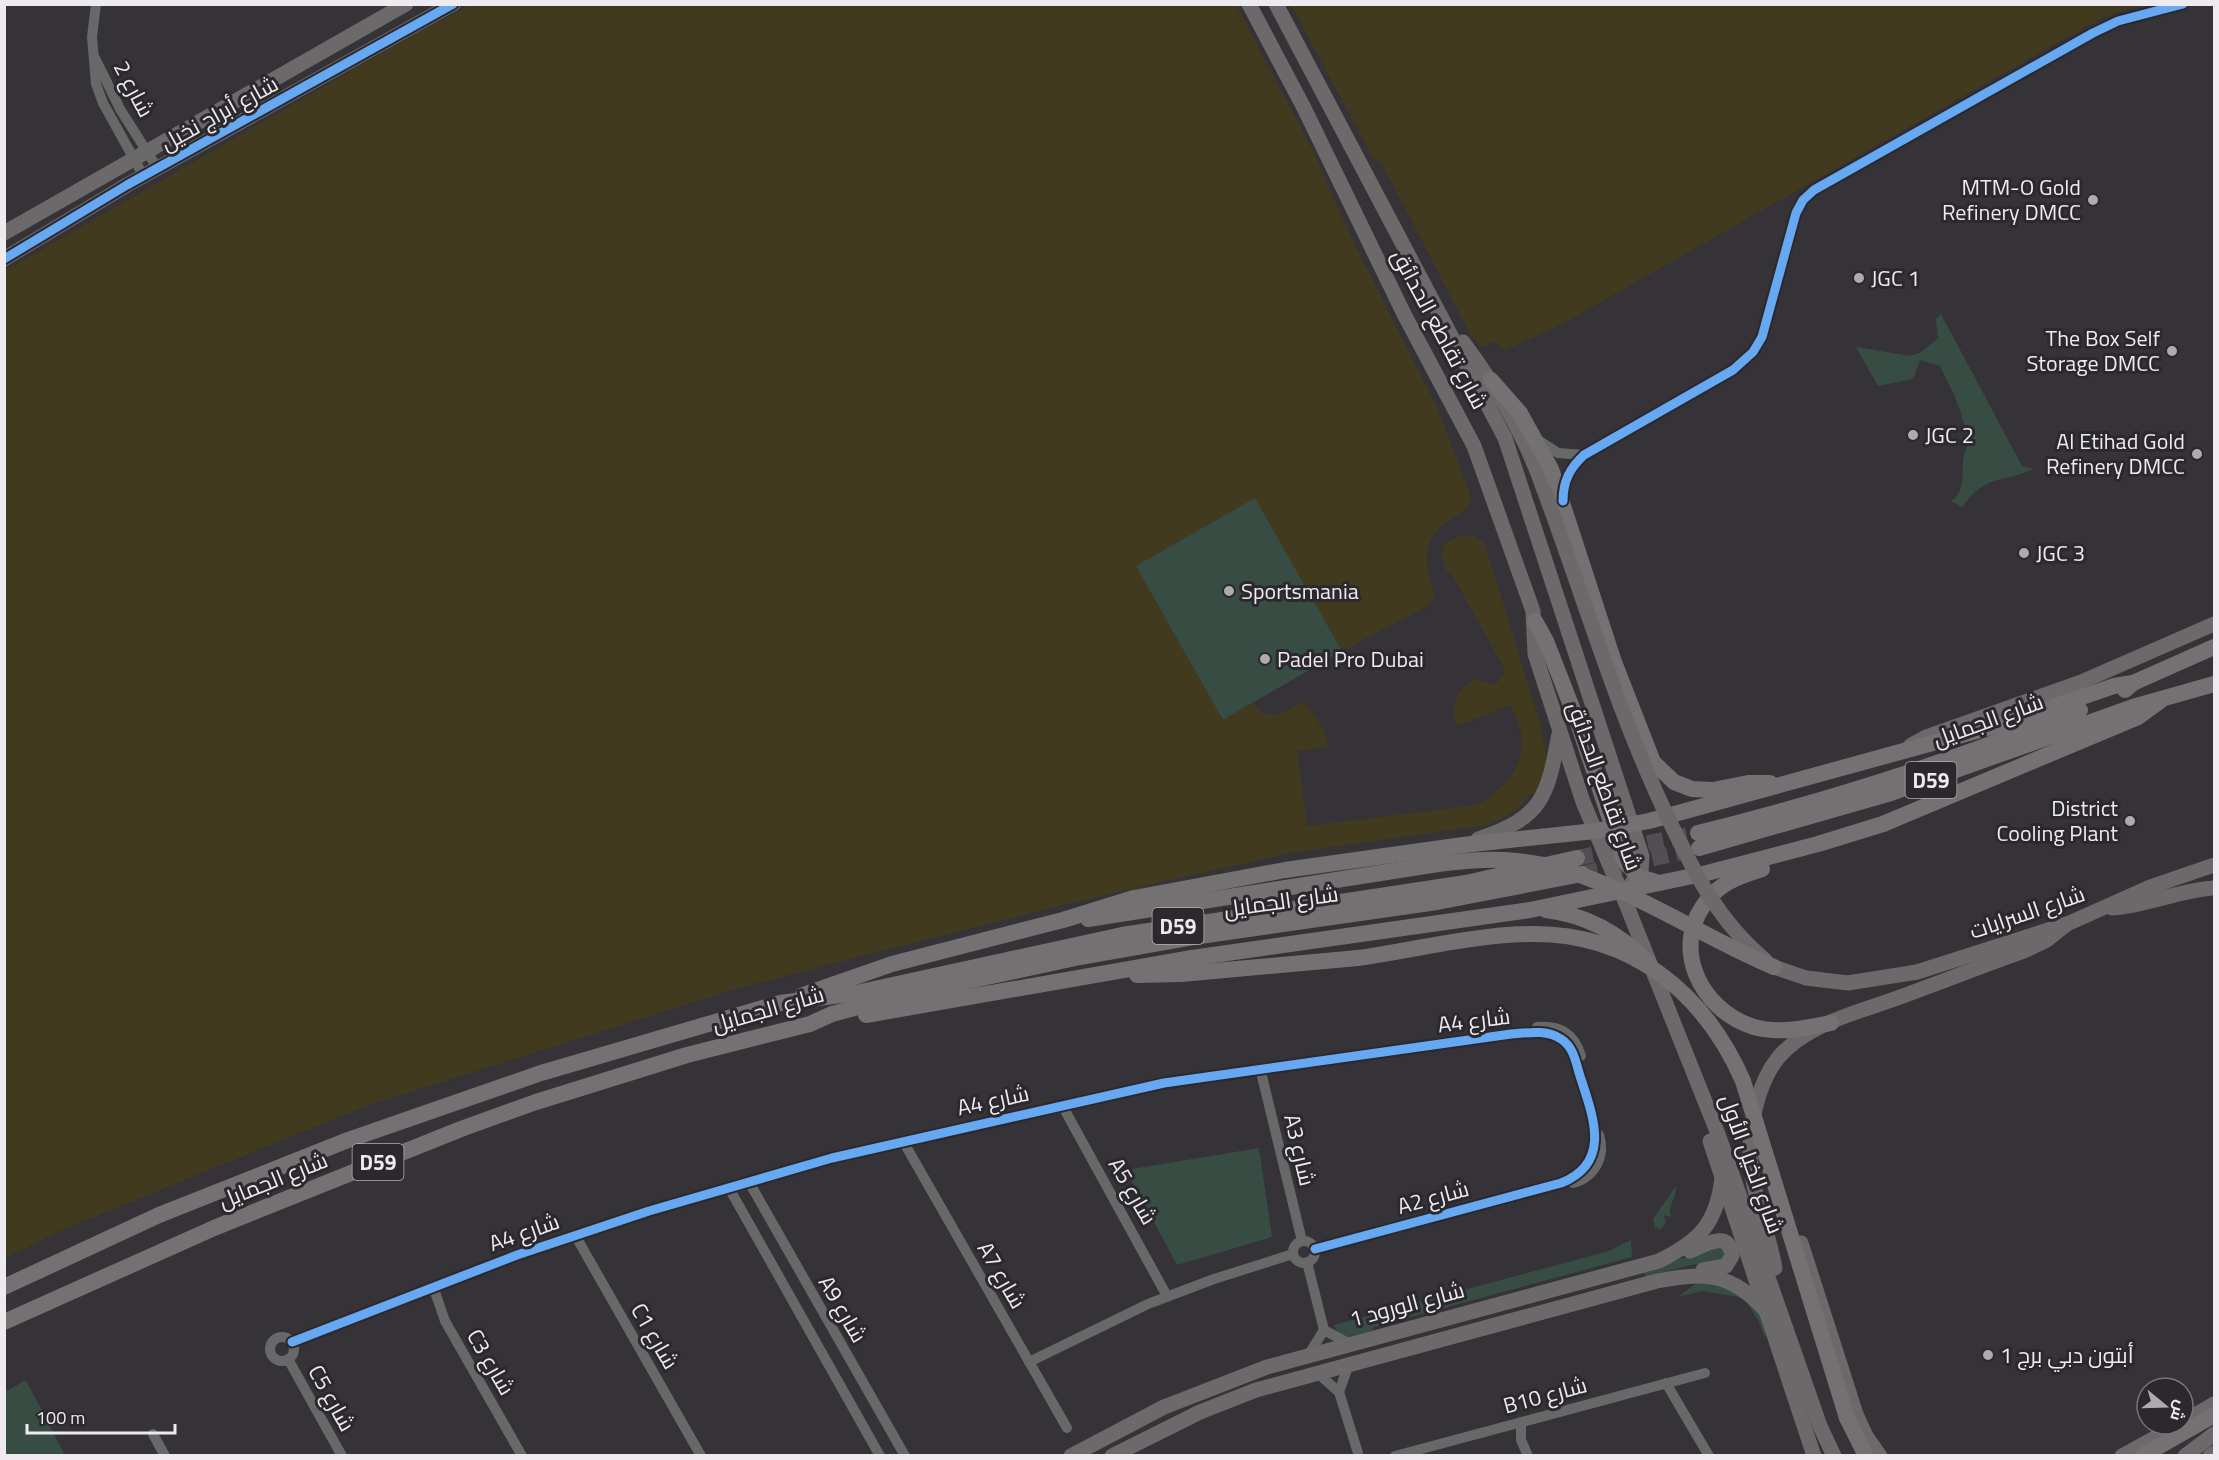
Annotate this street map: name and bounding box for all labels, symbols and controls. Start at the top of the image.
street label: شارع 2 [105,55,163,123]
street label: شارع أبراج نخيل [154,67,284,159]
place label: MTM-O Gold Refinery DMCC [1942,170,2081,229]
marker: MTM-O Gold Refinery DMCC [2086,193,2100,207]
street label: شارع تقاطع الحدائق [1383,243,1497,415]
place label: JGC 1 [1871,261,1920,295]
marker: JGC 1 [1852,271,1866,285]
place label: The Box Self Storage DMCC [2027,321,2161,380]
marker: The Box Self Storage DMCC [2165,344,2179,358]
place label: JGC 2 [1925,418,1974,452]
place label: Al Etihad Gold Refinery DMCC [2046,424,2185,483]
marker: JGC 2 [1906,428,1920,442]
marker: Al Etihad Gold Refinery DMCC [2190,447,2204,461]
place label: JGC 3 [2036,536,2085,570]
marker: JGC 3 [2017,546,2031,560]
place label: Sportsmania [1241,574,1359,608]
marker: Sportsmania [1222,584,1236,598]
place label: Padel Pro Dubai [1277,642,1424,676]
marker: Padel Pro Dubai [1258,652,1272,666]
street label: شارع الجمايل [1928,684,2048,756]
street label: شارع تقاطع الحدائق [1559,697,1651,875]
road number: D59 [1906,762,1956,798]
place label: District Cooling Plant [1997,791,2118,850]
marker: District Cooling Plant [2123,814,2137,828]
street label: شارع الجمايل [1222,876,1340,926]
street label: شارع السرايات [1965,876,2089,948]
road number: D59 [1152,908,1204,944]
street label: شارع الجمايل [708,977,828,1041]
street label: A4 شارع [1436,999,1512,1041]
street label: A4 شارع [954,1076,1032,1124]
street label: شارع الخيل الأول [1711,1090,1793,1238]
street label: A3 شارع [1275,1111,1325,1189]
street label: شارع الجمايل [213,1143,333,1217]
road number: D59 [352,1144,404,1180]
street label: A5 شارع [1100,1151,1166,1231]
street label: A2 شارع [1393,1171,1473,1223]
street label: A4 شارع [484,1204,564,1260]
street label: A7 شارع [969,1235,1035,1315]
street label: A9 شارع [810,1269,876,1349]
street label: شارع الورود 1 [1346,1272,1468,1336]
street label: C1 شارع [622,1296,688,1376]
street label: C3 شارع [458,1322,524,1402]
place label: أبتون دبي برج 1 [2000,1338,2134,1372]
marker: أبتون دبي برج 1 [1981,1348,1995,1362]
street label: C5 شارع [300,1358,364,1438]
street label: B10 شارع [1499,1367,1591,1423]
north arrow [2135,1376,2195,1436]
scale bar [27,1397,176,1435]
text: ش [2164,1397,2194,1424]
text: 100 m [36,1404,85,1431]

